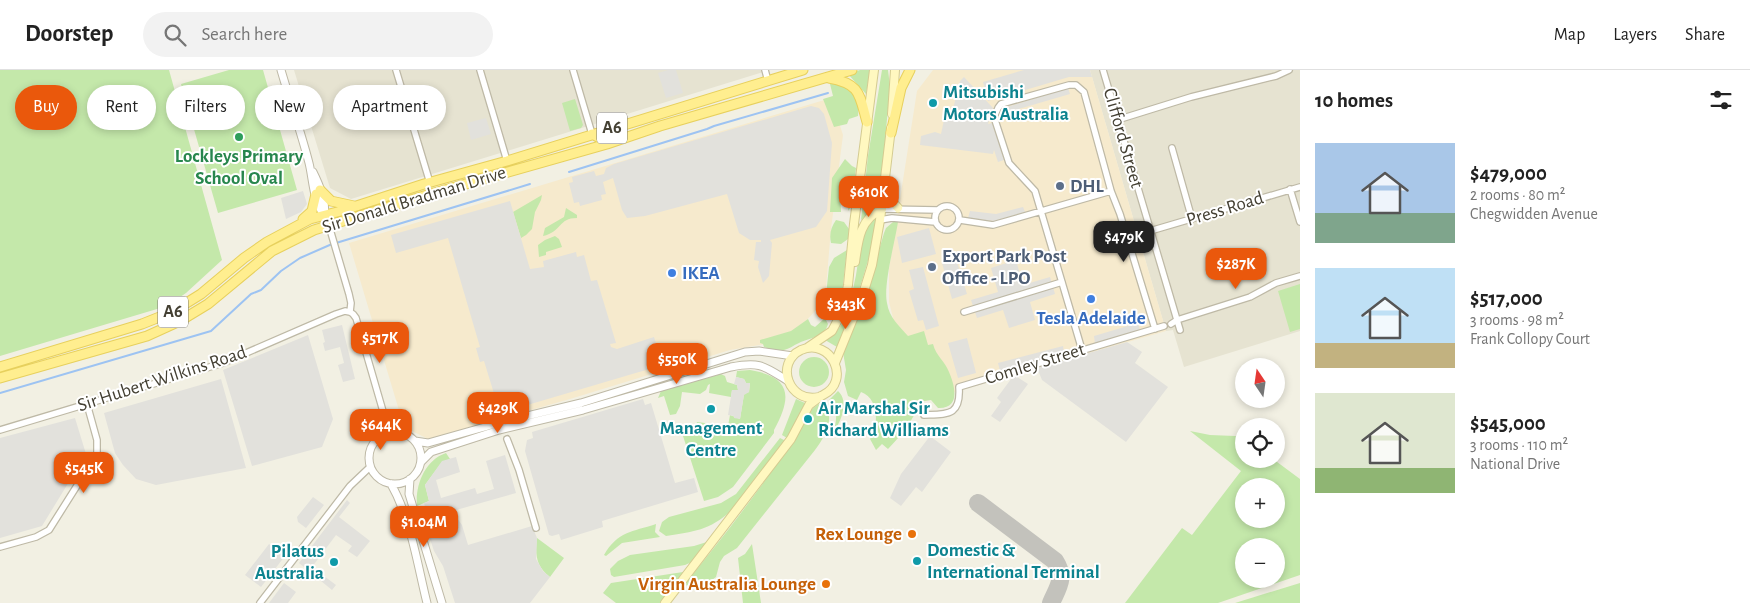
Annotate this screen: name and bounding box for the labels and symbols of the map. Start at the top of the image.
place label: Mitsubishi Motors Australia [943,83,1069,124]
street label: Clifford Street [1100,86,1146,190]
marker: Mitsubishi Motors Australia [927,97,939,109]
road number: A6 [597,112,627,144]
marker: Lockleys Primary School Oval [233,131,245,143]
place label: Lockleys Primary School Oval [175,147,304,188]
street label: Sir Donald Bradman Drive [320,163,508,237]
pin: $610K [834,176,904,218]
place label: DHL [1070,177,1105,196]
marker: DHL [1054,180,1066,192]
street label: Press Road [1184,188,1266,230]
pin: $479K [1089,220,1159,263]
place label: Export Park Post Office - LPO [942,247,1067,288]
pin: $287K [1201,248,1271,290]
marker: Export Park Post Office - LPO [926,261,938,273]
place label: IKEA [682,264,720,283]
marker: IKEA [666,267,678,279]
pin: $343K [811,288,881,330]
marker: Tesla Adelaide [1085,293,1097,305]
road number: A6 [158,296,188,328]
place label: Tesla Adelaide [1036,309,1146,328]
pin: $517K [345,322,415,364]
street label: Comley Street [983,340,1087,388]
pin: $550K [642,342,712,385]
street label: Sir Hubert Wilkins Road [75,343,249,415]
north arrow [1235,358,1285,408]
pin: $429K [463,392,533,434]
place label: Air Marshal Sir Richard Williams [818,399,949,440]
marker: Management Centre [705,403,717,415]
pin: $644K [346,408,416,451]
marker: Air Marshal Sir Richard Williams [802,413,814,425]
place label: Management Centre [660,419,763,460]
pin: $545K [49,452,119,494]
pin: $1.04M [383,506,465,548]
place label: Rex Lounge [815,525,902,544]
marker: Rex Lounge [906,528,918,540]
place label: Domestic & International Terminal [927,541,1100,582]
place label: Pilatus Australia [255,542,324,583]
marker: Domestic & International Terminal [911,555,923,567]
marker: Pilatus Australia [328,556,340,568]
place label: Virgin Australia Lounge [638,575,816,594]
marker: Virgin Australia Lounge [820,578,832,590]

